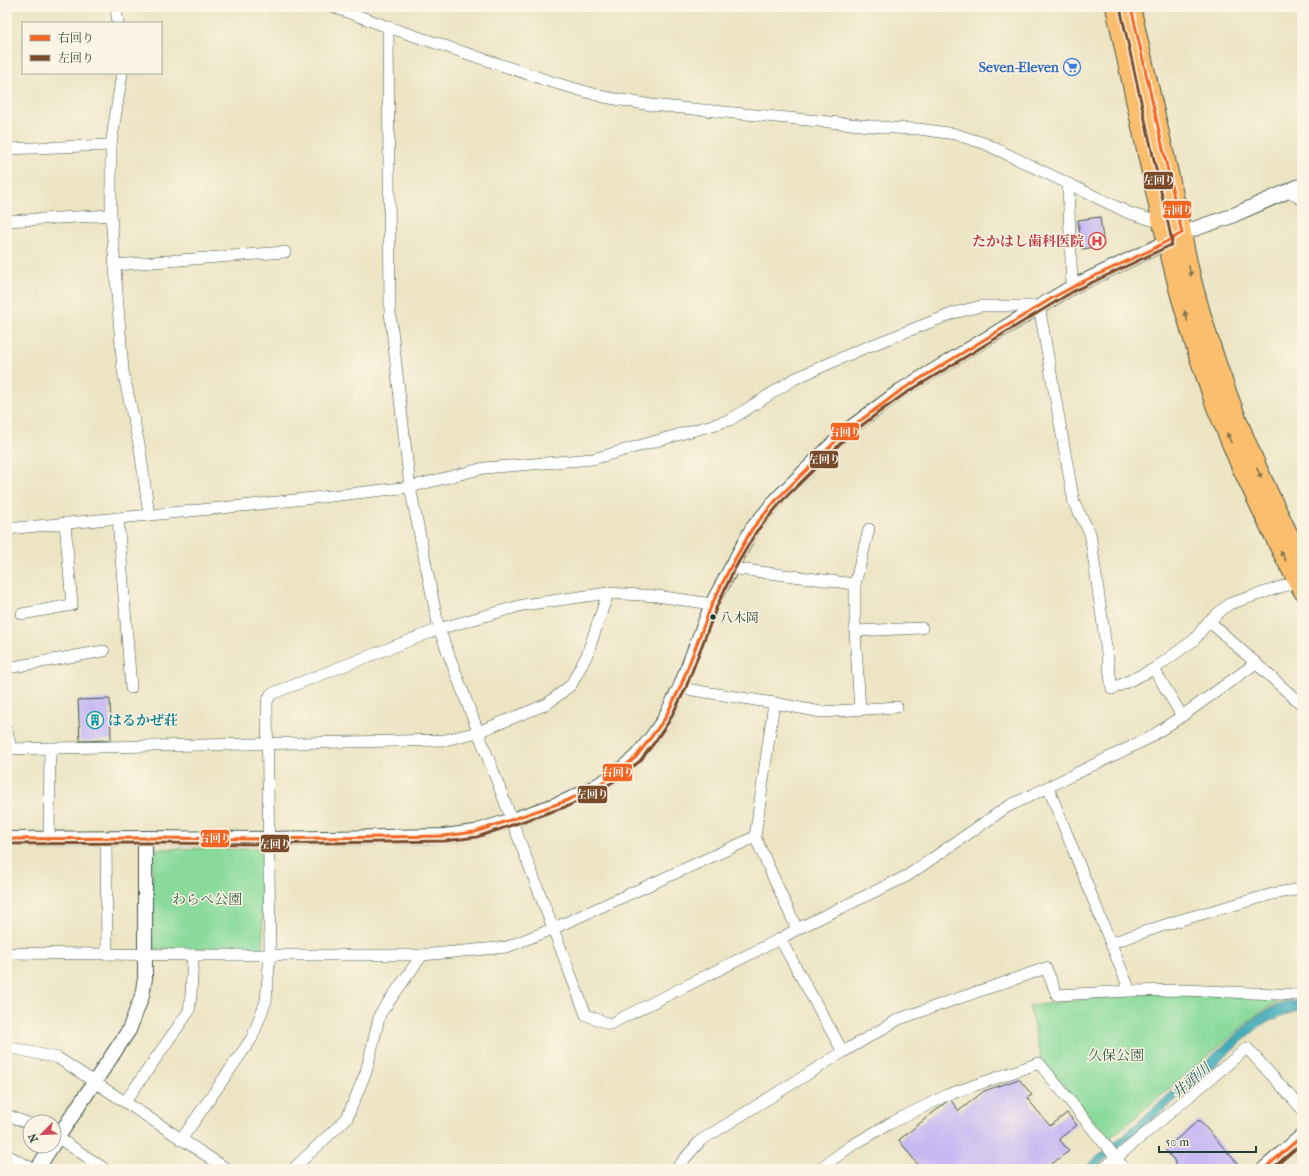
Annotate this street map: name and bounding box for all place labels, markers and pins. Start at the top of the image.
supermarket icon: Seven-Eleven [1062,57,1082,77]
place label: Seven-Eleven [979,59,1060,76]
hospital icon: たかはし歯科医院 [1087,231,1107,251]
place label: たかはし歯科医院 [972,233,1084,250]
place label: 八木岡 [720,610,759,625]
marker: 八木岡 [708,612,718,622]
building icon: はるかぜ荘 [85,710,105,730]
place label: はるかぜ荘 [108,712,178,729]

